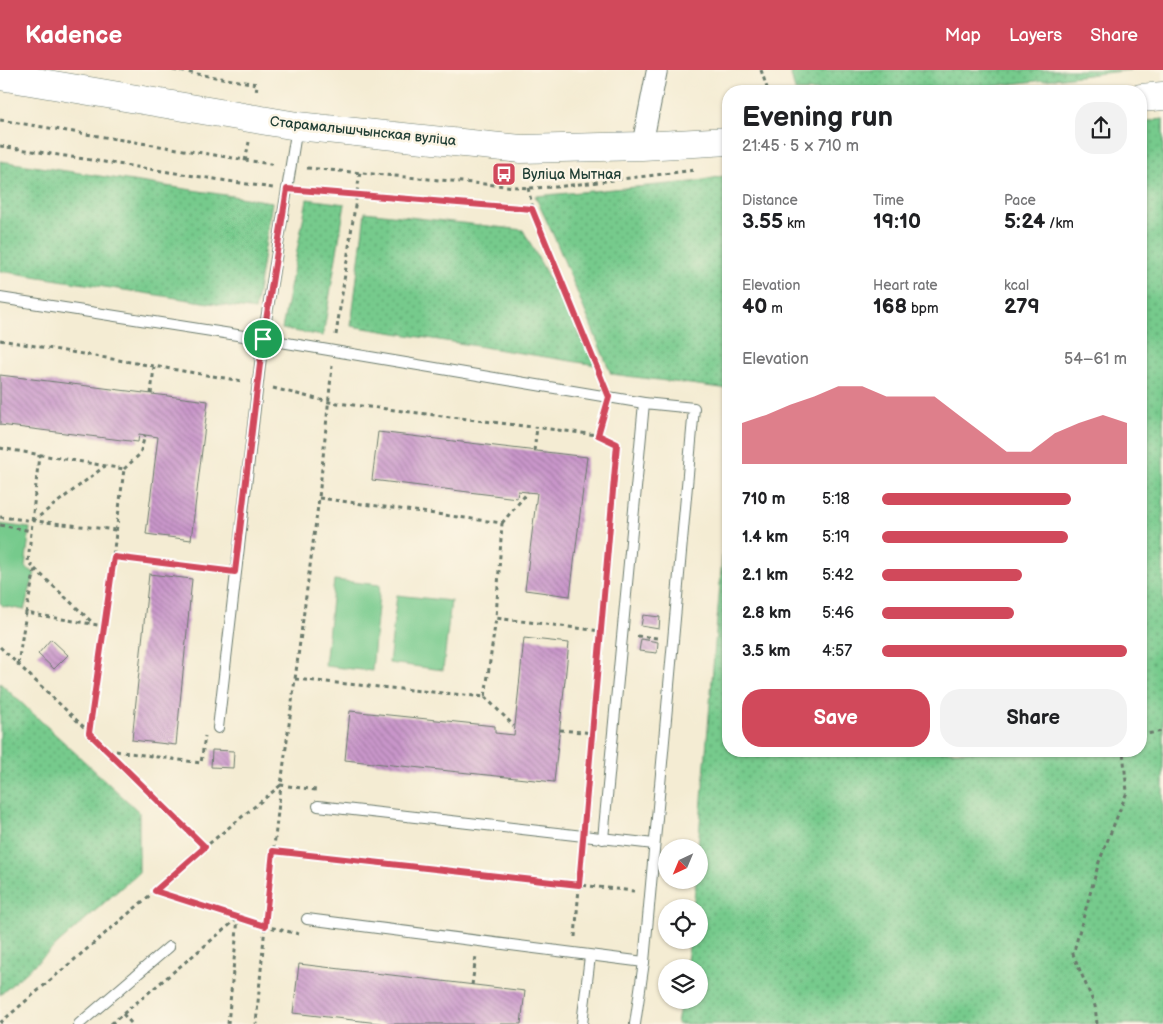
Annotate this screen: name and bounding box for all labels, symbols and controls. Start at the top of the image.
text: Kadence [25,21,122,50]
text: Map [945,25,981,46]
text: Layers [1009,25,1062,46]
text: Share [1090,25,1138,46]
text: Evening run [742,101,893,134]
button: share [1075,102,1127,154]
street label: Старамалышчынская вуліца [269,113,458,149]
text: 21:45 · 5 × 710 m [742,137,859,156]
bus stop icon: Вуліца Мытная [491,161,517,187]
place label: Вуліца Мытная [522,166,622,183]
text: Distance [742,192,798,209]
text: Time [873,192,904,209]
text: Pace [1004,192,1036,209]
text: 3.55 [742,209,783,234]
text: 19:10 [873,209,921,234]
text: 5:24 [1004,209,1045,234]
text: km [783,215,805,232]
text: /km [1045,215,1074,232]
text: Elevation [742,277,800,294]
text: Heart rate [873,277,938,294]
text: kcal [1004,277,1029,294]
text: 40 [742,294,767,319]
text: 168 [873,294,907,319]
text: 279 [1004,294,1040,319]
text: m [767,300,783,317]
text: bpm [907,300,939,317]
pin [242,318,284,360]
icon: arrive [249,325,277,353]
text: Elevation [742,350,809,369]
text: 54–61 m [1064,350,1127,369]
text: 710 m [742,490,786,509]
text: 5:18 [822,490,850,509]
text: 1.4 km [742,528,788,547]
text: 5:19 [822,528,850,547]
text: 2.1 km [742,566,788,585]
text: 5:42 [822,566,854,585]
text: 2.8 km [742,604,791,623]
text: 5:46 [822,604,854,623]
text: 3.5 km [742,642,790,661]
text: 4:57 [822,642,852,661]
button: Save [742,689,930,747]
button: Share [940,689,1127,747]
north arrow [658,839,708,889]
map controls [658,839,708,1009]
button: locate [658,899,708,949]
button: layers [658,959,708,1009]

